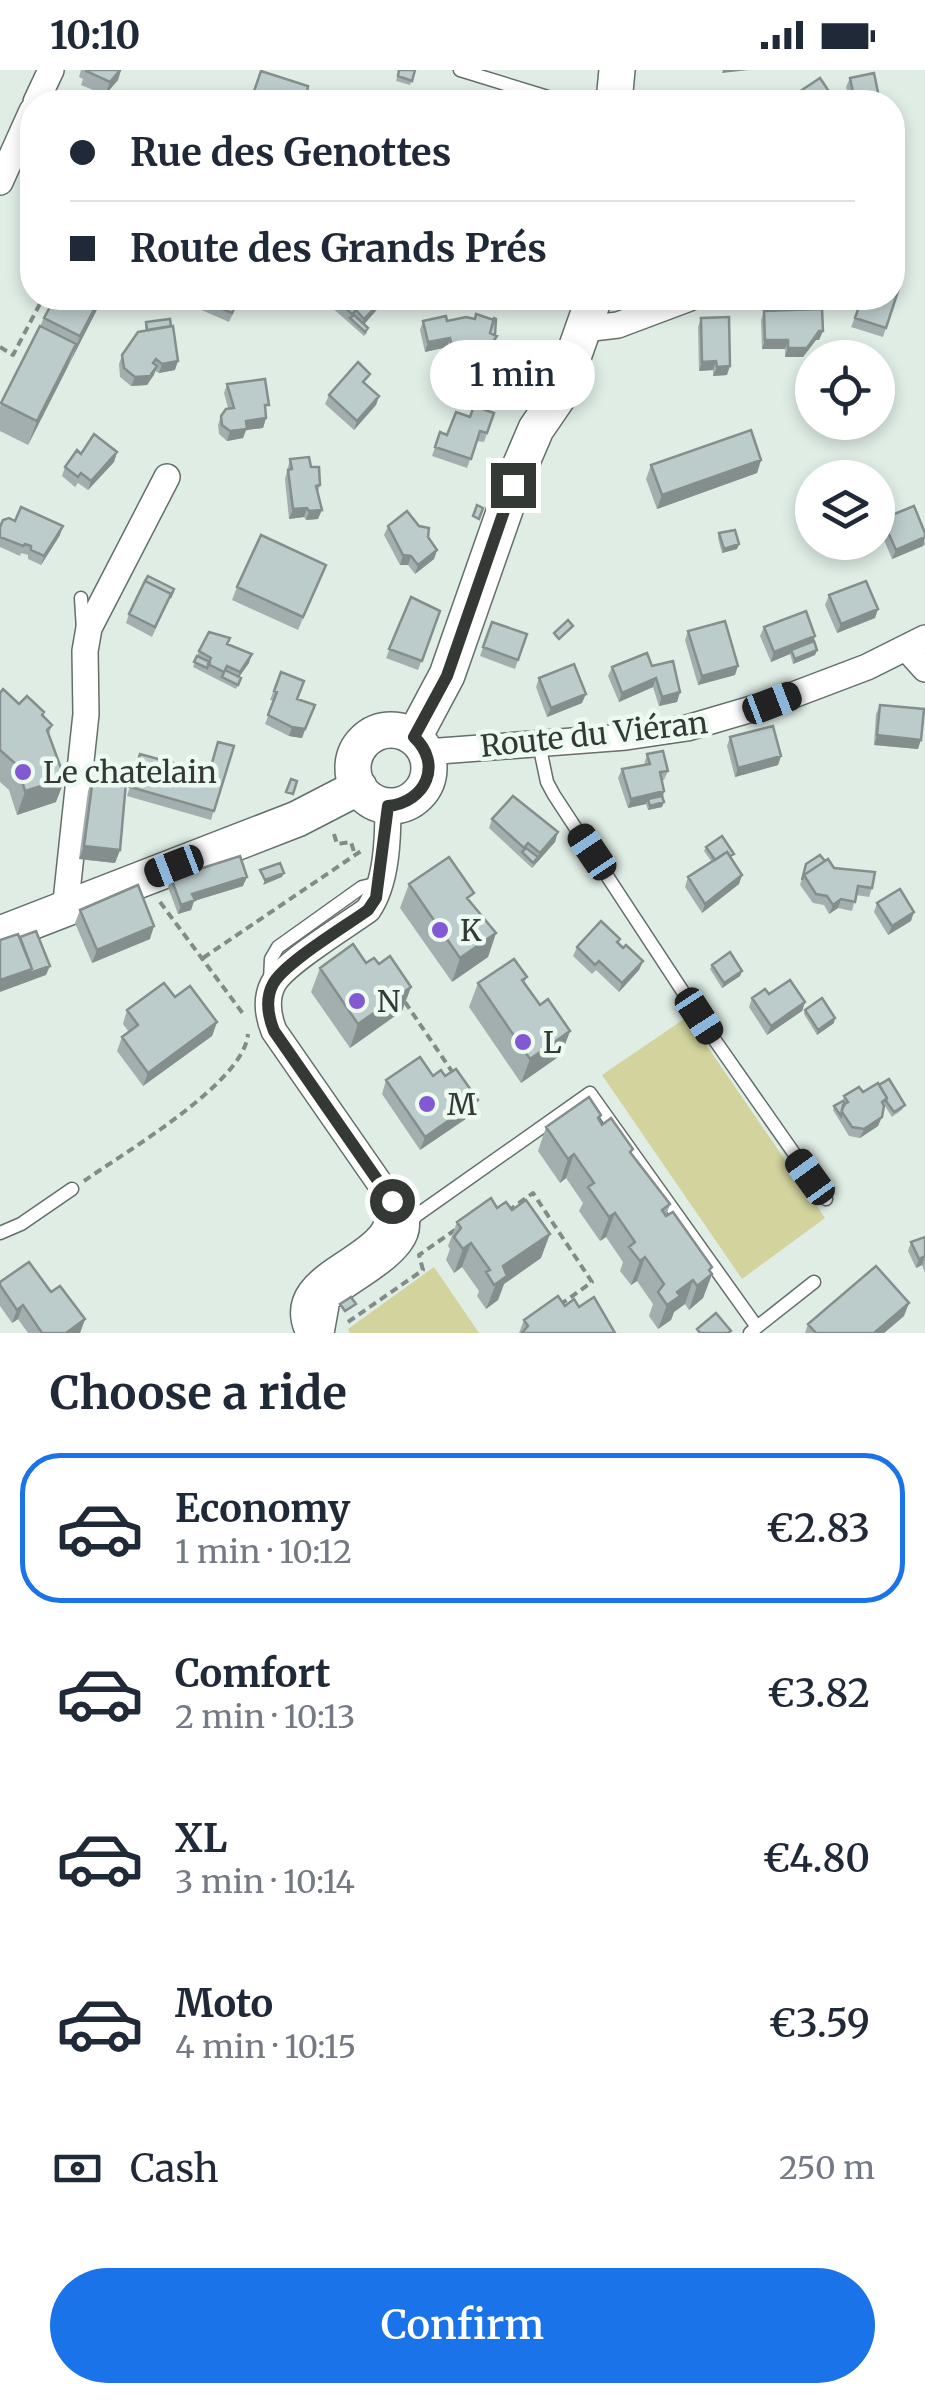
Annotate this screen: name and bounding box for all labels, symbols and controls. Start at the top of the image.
text: 10:10 [50,12,140,59]
text: Rue des Genottes [130,129,451,176]
text: Route des Grands Prés [130,225,547,272]
callout: 1 min [430,340,596,410]
map controls [795,340,895,560]
button: locate [795,340,895,440]
text: 1 min [469,355,556,395]
button: layers [795,460,895,560]
route end [491,463,536,508]
car [739,678,805,728]
street label: Route du Viéran [478,703,710,765]
place label: Le chatelain [43,753,217,791]
marker: Le chatelain [12,761,34,783]
car [563,819,621,885]
car [141,841,207,891]
place label: K [460,911,482,949]
marker: K [429,919,451,941]
place label: N [377,982,400,1020]
car [670,983,728,1049]
marker: N [346,990,368,1012]
place label: L [543,1023,562,1061]
marker: L [512,1031,534,1053]
place label: M [447,1085,477,1123]
marker: M [416,1093,438,1115]
car [780,1144,840,1210]
route start [370,1179,415,1224]
text: Choose a ride [50,1365,347,1421]
icon: car [55,1483,145,1573]
text: Economy [175,1485,350,1532]
text: €2.83 [766,1505,870,1552]
text: 1 min · 10:12 [175,1532,352,1572]
icon: car [55,1648,145,1738]
text: Comfort [175,1650,331,1697]
text: €3.82 [767,1670,870,1717]
text: 2 min · 10:13 [175,1697,355,1737]
icon: car [55,1813,145,1903]
text: XL [175,1815,227,1862]
text: €4.80 [762,1835,870,1882]
text: 3 min · 10:14 [175,1862,355,1902]
icon: car [55,1978,145,2068]
text: Moto [175,1980,273,2027]
text: €3.59 [769,2000,870,2047]
text: 4 min · 10:15 [175,2027,356,2067]
icon: cash [50,2141,105,2196]
text: Cash [130,2145,219,2192]
text: 250 m [779,2148,875,2188]
button: Confirm [50,2268,875,2383]

